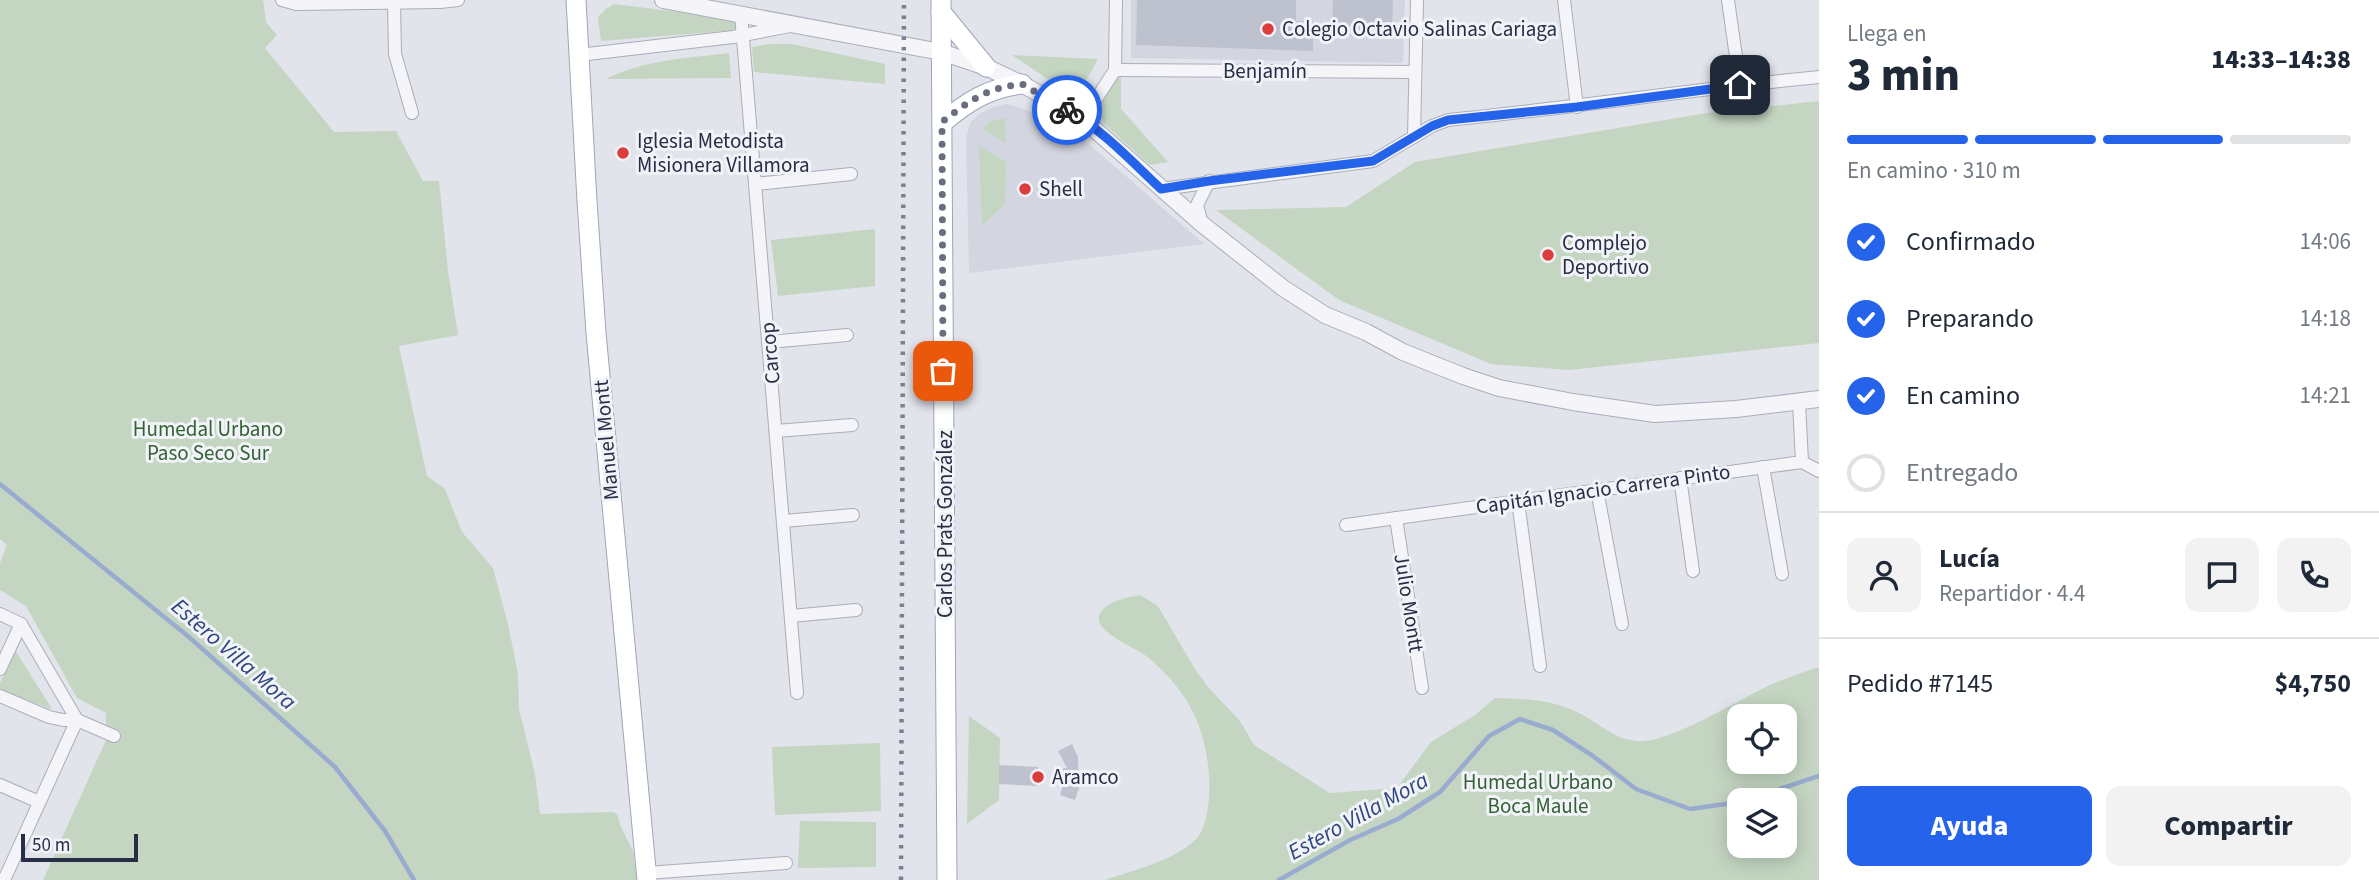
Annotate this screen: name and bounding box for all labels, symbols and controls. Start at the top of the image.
place label: Colegio Octavio Salinas Cariaga [1282,14,1557,44]
text: Llega en [1847,17,1927,50]
marker: Colegio Octavio Salinas Cariaga [1260,21,1276,37]
text: 14:33–14:38 [2211,41,2351,78]
text: 3 min [1847,43,1960,108]
pin [1710,55,1770,115]
street label: Benjamín [1223,56,1307,86]
icon: home [1721,66,1759,104]
courier [1032,75,1102,145]
icon: bike [1048,91,1086,129]
place label: Iglesia Metodista Misionera Villamora [637,126,810,180]
marker: Iglesia Metodista Misionera Villamora [615,145,631,161]
text: En camino · 310 m [1847,154,2021,187]
place label: Shell [1039,174,1083,204]
marker: Shell [1017,181,1033,197]
icon: check [1847,223,1885,261]
text: Confirmado [1906,223,2035,260]
text: 14:06 [2300,225,2351,258]
place label: Complejo Deportivo [1562,228,1649,282]
marker: Complejo Deportivo [1540,247,1556,263]
icon: check [1847,300,1885,338]
text: Preparando [1906,300,2034,337]
text: 14:18 [2300,302,2351,335]
street label: Carcop [752,321,788,385]
pin [913,341,973,401]
icon: bag [924,352,962,390]
icon: check [1847,377,1885,415]
text: En camino [1906,377,2020,414]
street label: Manuel Montt [586,379,626,501]
text: 14:21 [2300,379,2351,412]
park label: Humedal Urbano Paso Seco Sur [133,414,283,468]
street label: Carlos Prats González [930,430,960,618]
text: Entregado [1906,454,2018,491]
street label: Capitán Ignacio Carrera Pinto [1474,456,1732,522]
button: person [1847,538,1921,612]
button: chat [2185,538,2259,612]
button: phone [2277,538,2351,612]
text: Lucía [1939,540,2000,577]
street label: Julio Montt [1386,552,1432,654]
text: Repartidor · 4.4 [1939,577,2085,610]
water label: Estero Villa Mora [164,590,304,718]
text: Pedido #7145 [1847,665,1993,702]
text: $4,750 [2275,665,2351,702]
map controls [1727,704,1797,858]
button: locate [1727,704,1797,774]
place label: Aramco [1052,762,1119,792]
water label: Estero Villa Mora [1282,764,1434,868]
park label: Humedal Urbano Boca Maule [1463,767,1613,821]
marker: Aramco [1030,769,1046,785]
button: Ayuda [1847,786,2092,866]
button: Compartir [2106,786,2351,866]
button: layers [1727,788,1797,858]
scale bar [21,831,138,863]
text: 50 m [32,832,70,859]

